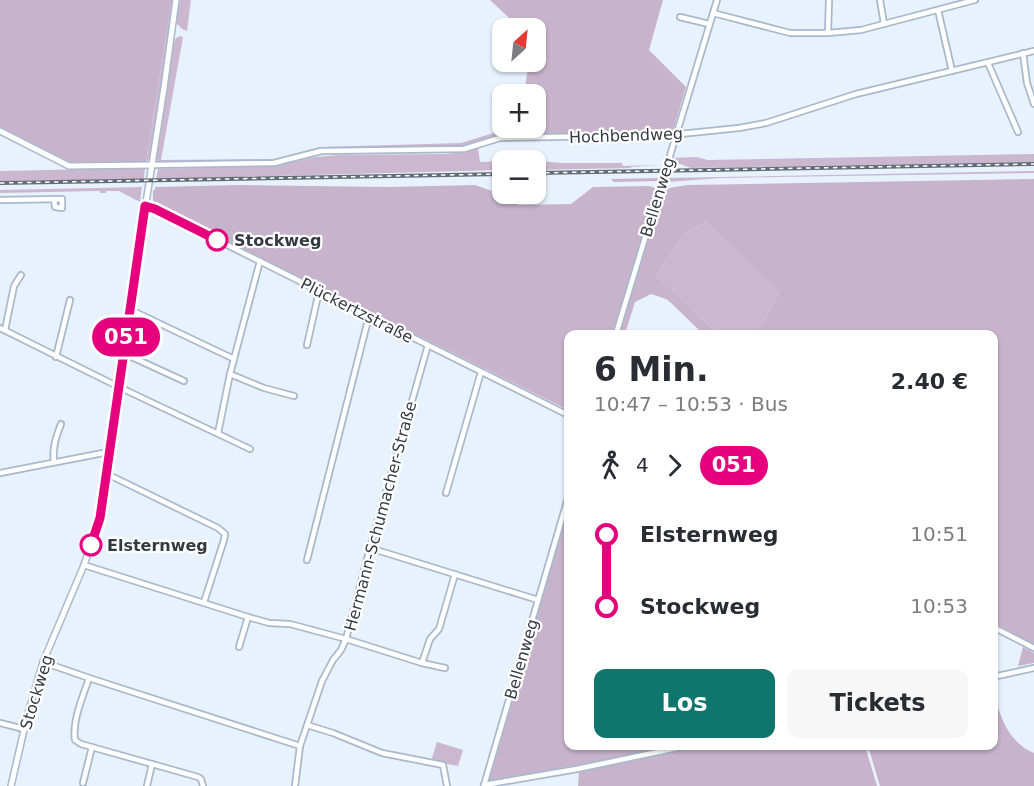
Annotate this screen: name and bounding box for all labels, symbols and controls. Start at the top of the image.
north arrow [492,18,546,72]
map controls [492,18,546,204]
button: + [492,84,546,138]
street label: Hochbendweg [569,124,683,147]
button: − [492,150,546,204]
street label: Bellenweg [636,155,679,240]
marker: Stockweg [206,229,228,251]
place label: Stockweg [234,231,321,250]
street label: Plückertzstraße [297,274,416,347]
line badge: 051 [92,318,160,356]
text: 051 [104,325,148,349]
text: 6 Min. [594,350,709,389]
text: 2.40 € [891,369,968,394]
text: 10:47 – 10:53 · Bus [594,392,788,416]
street label: Hermann-Schumacher-Straße [341,399,420,633]
icon: walk [594,449,627,482]
icon: forward [658,449,691,482]
text: 4 [636,453,649,477]
text: 051 [712,453,756,477]
text: Elsternweg [640,522,779,547]
text: 10:51 [910,522,968,546]
marker: Elsternweg [80,534,102,556]
place label: Elsternweg [107,536,208,555]
text: Stockweg [640,594,760,619]
text: 10:53 [910,594,968,618]
street label: Bellenweg [501,617,542,702]
street label: Stockweg [16,652,57,732]
button: Los [594,669,775,738]
button: Tickets [787,669,968,738]

